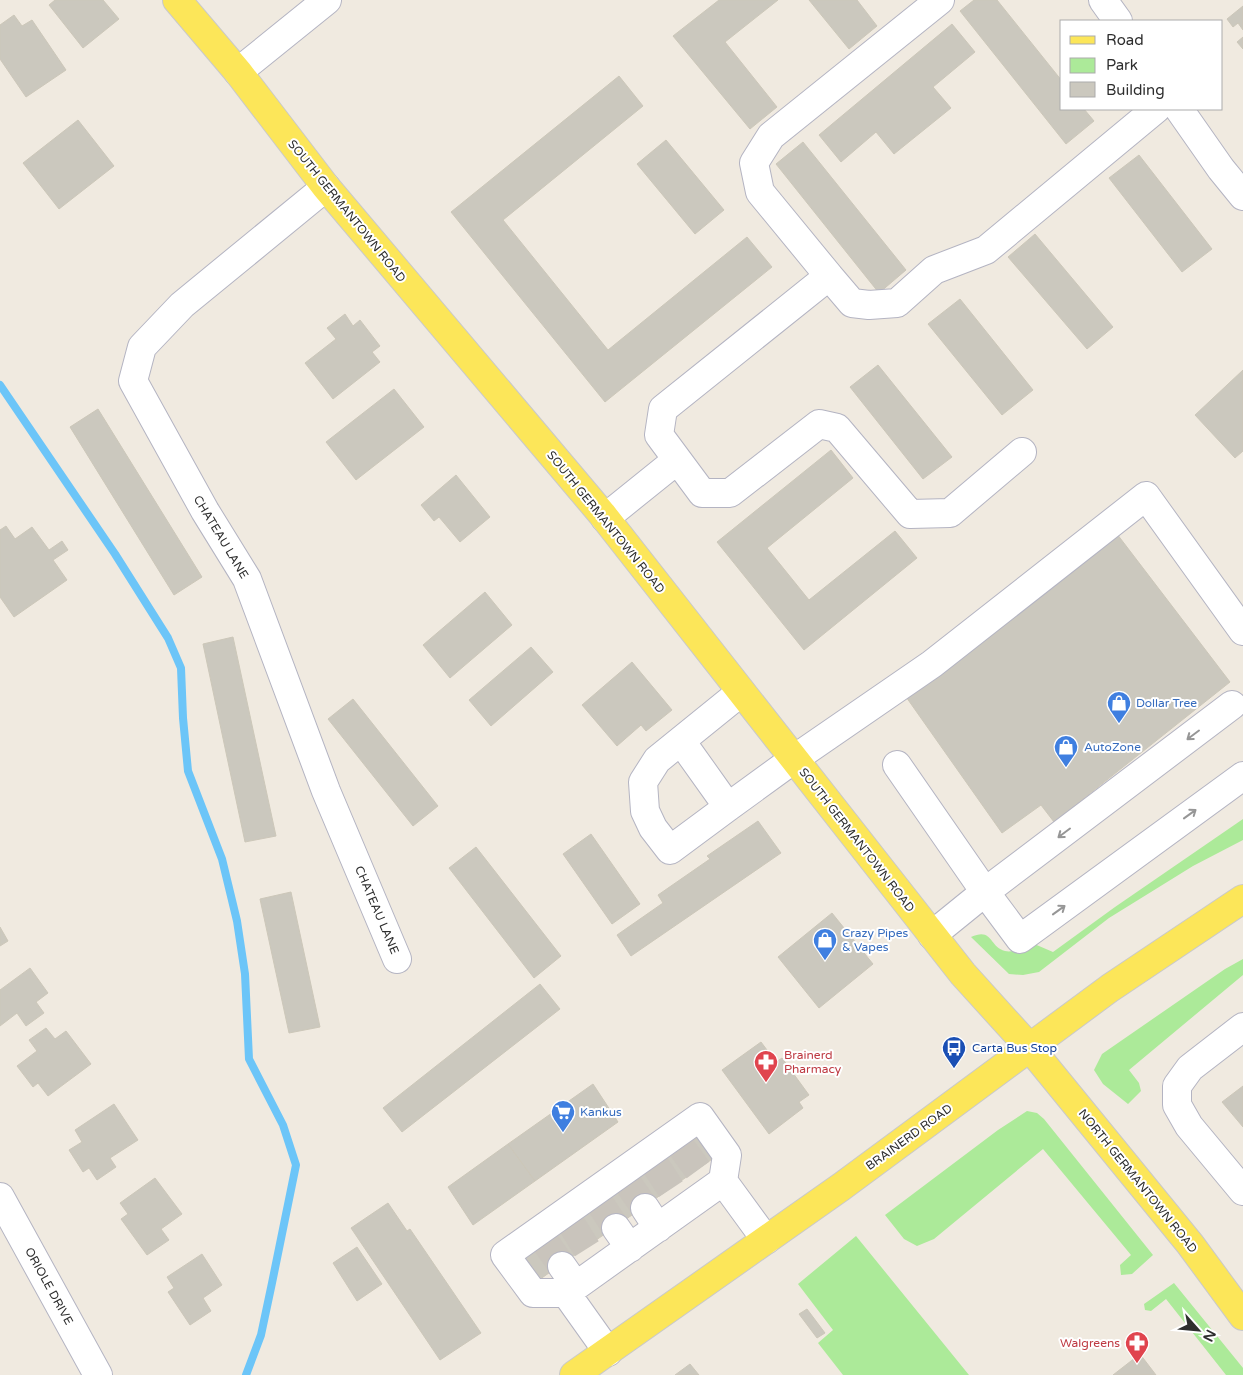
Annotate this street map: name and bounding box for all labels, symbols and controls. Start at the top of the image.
legend [1060,20,1223,110]
text: Road [1106,31,1144,49]
text: Park [1106,56,1138,74]
text: Building [1106,81,1165,99]
street label: SOUTH GERMANTOWN ROAD [285,137,409,285]
street label: SOUTH GERMANTOWN ROAD [544,448,668,596]
street label: CHATEAU LANE [191,493,251,581]
shop icon: Dollar Tree [1106,690,1132,724]
place label: Dollar Tree [1136,696,1197,710]
one-way arrow [1187,729,1200,740]
shop icon: AutoZone [1053,734,1079,768]
place label: AutoZone [1084,740,1141,754]
street label: SOUTH GERMANTOWN ROAD [796,765,918,915]
one-way arrow [1183,809,1196,820]
one-way arrow [1057,828,1071,838]
street label: CHATEAU LANE [352,864,402,957]
one-way arrow [1052,905,1065,916]
place label: Crazy Pipes & Vapes [842,926,908,954]
shop icon: Crazy Pipes & Vapes [812,927,838,961]
bus stop icon: Carta Bus Stop [941,1035,967,1069]
place label: Carta Bus Stop [972,1041,1057,1055]
place label: Brainerd Pharmacy [784,1048,842,1076]
pharmacy icon: Brainerd Pharmacy [753,1049,779,1083]
supermarket icon: Kankus [550,1099,576,1133]
street label: BRAINERD ROAD [863,1101,955,1173]
place label: Kankus [580,1105,622,1119]
street label: NORTH GERMANTOWN ROAD [1076,1106,1200,1256]
street label: ORIOLE DRIVE [22,1245,76,1327]
north arrow [1173,1305,1223,1355]
text: N [1199,1327,1219,1345]
pharmacy icon: Walgreens [1124,1330,1150,1364]
place label: Walgreens [1060,1336,1120,1350]

